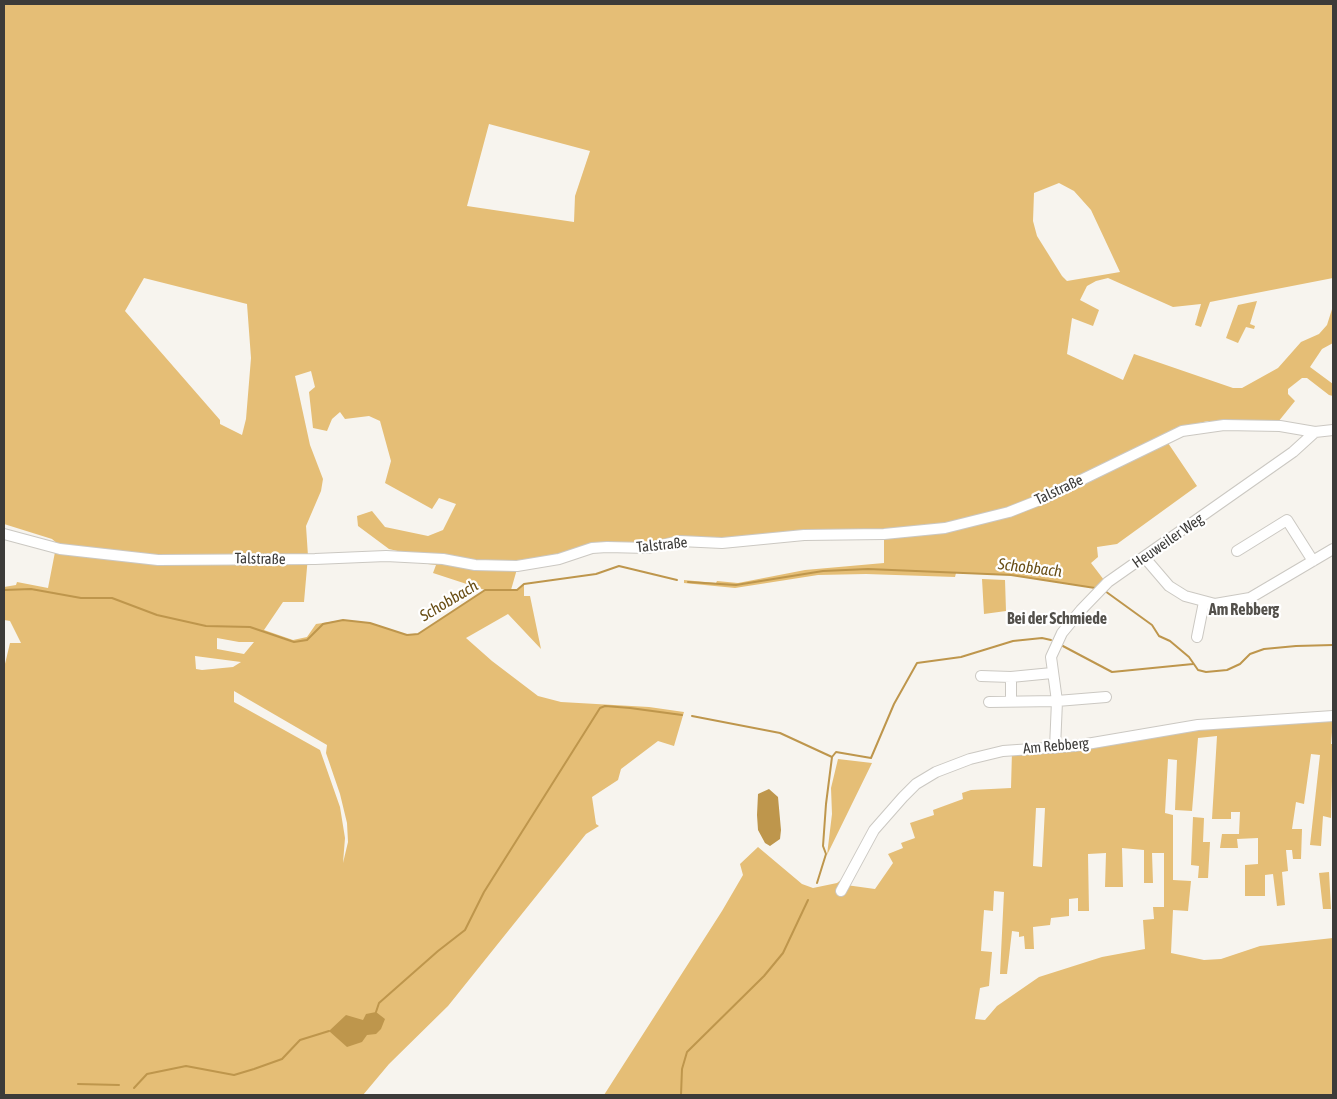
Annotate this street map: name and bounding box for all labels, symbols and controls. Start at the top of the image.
street label: Talstraße [1032,471,1086,509]
street label: Heuweiler Weg [1129,510,1207,572]
street label: Talstraße [636,533,688,557]
street label: Talstraße [234,550,286,568]
water label: Schobbach [997,555,1063,581]
water label: Schobbach [417,576,481,626]
district label: Am Rebberg [1209,600,1279,620]
district label: Bei der Schmiede [1007,609,1107,629]
street label: Am Rebberg [1022,734,1090,758]

